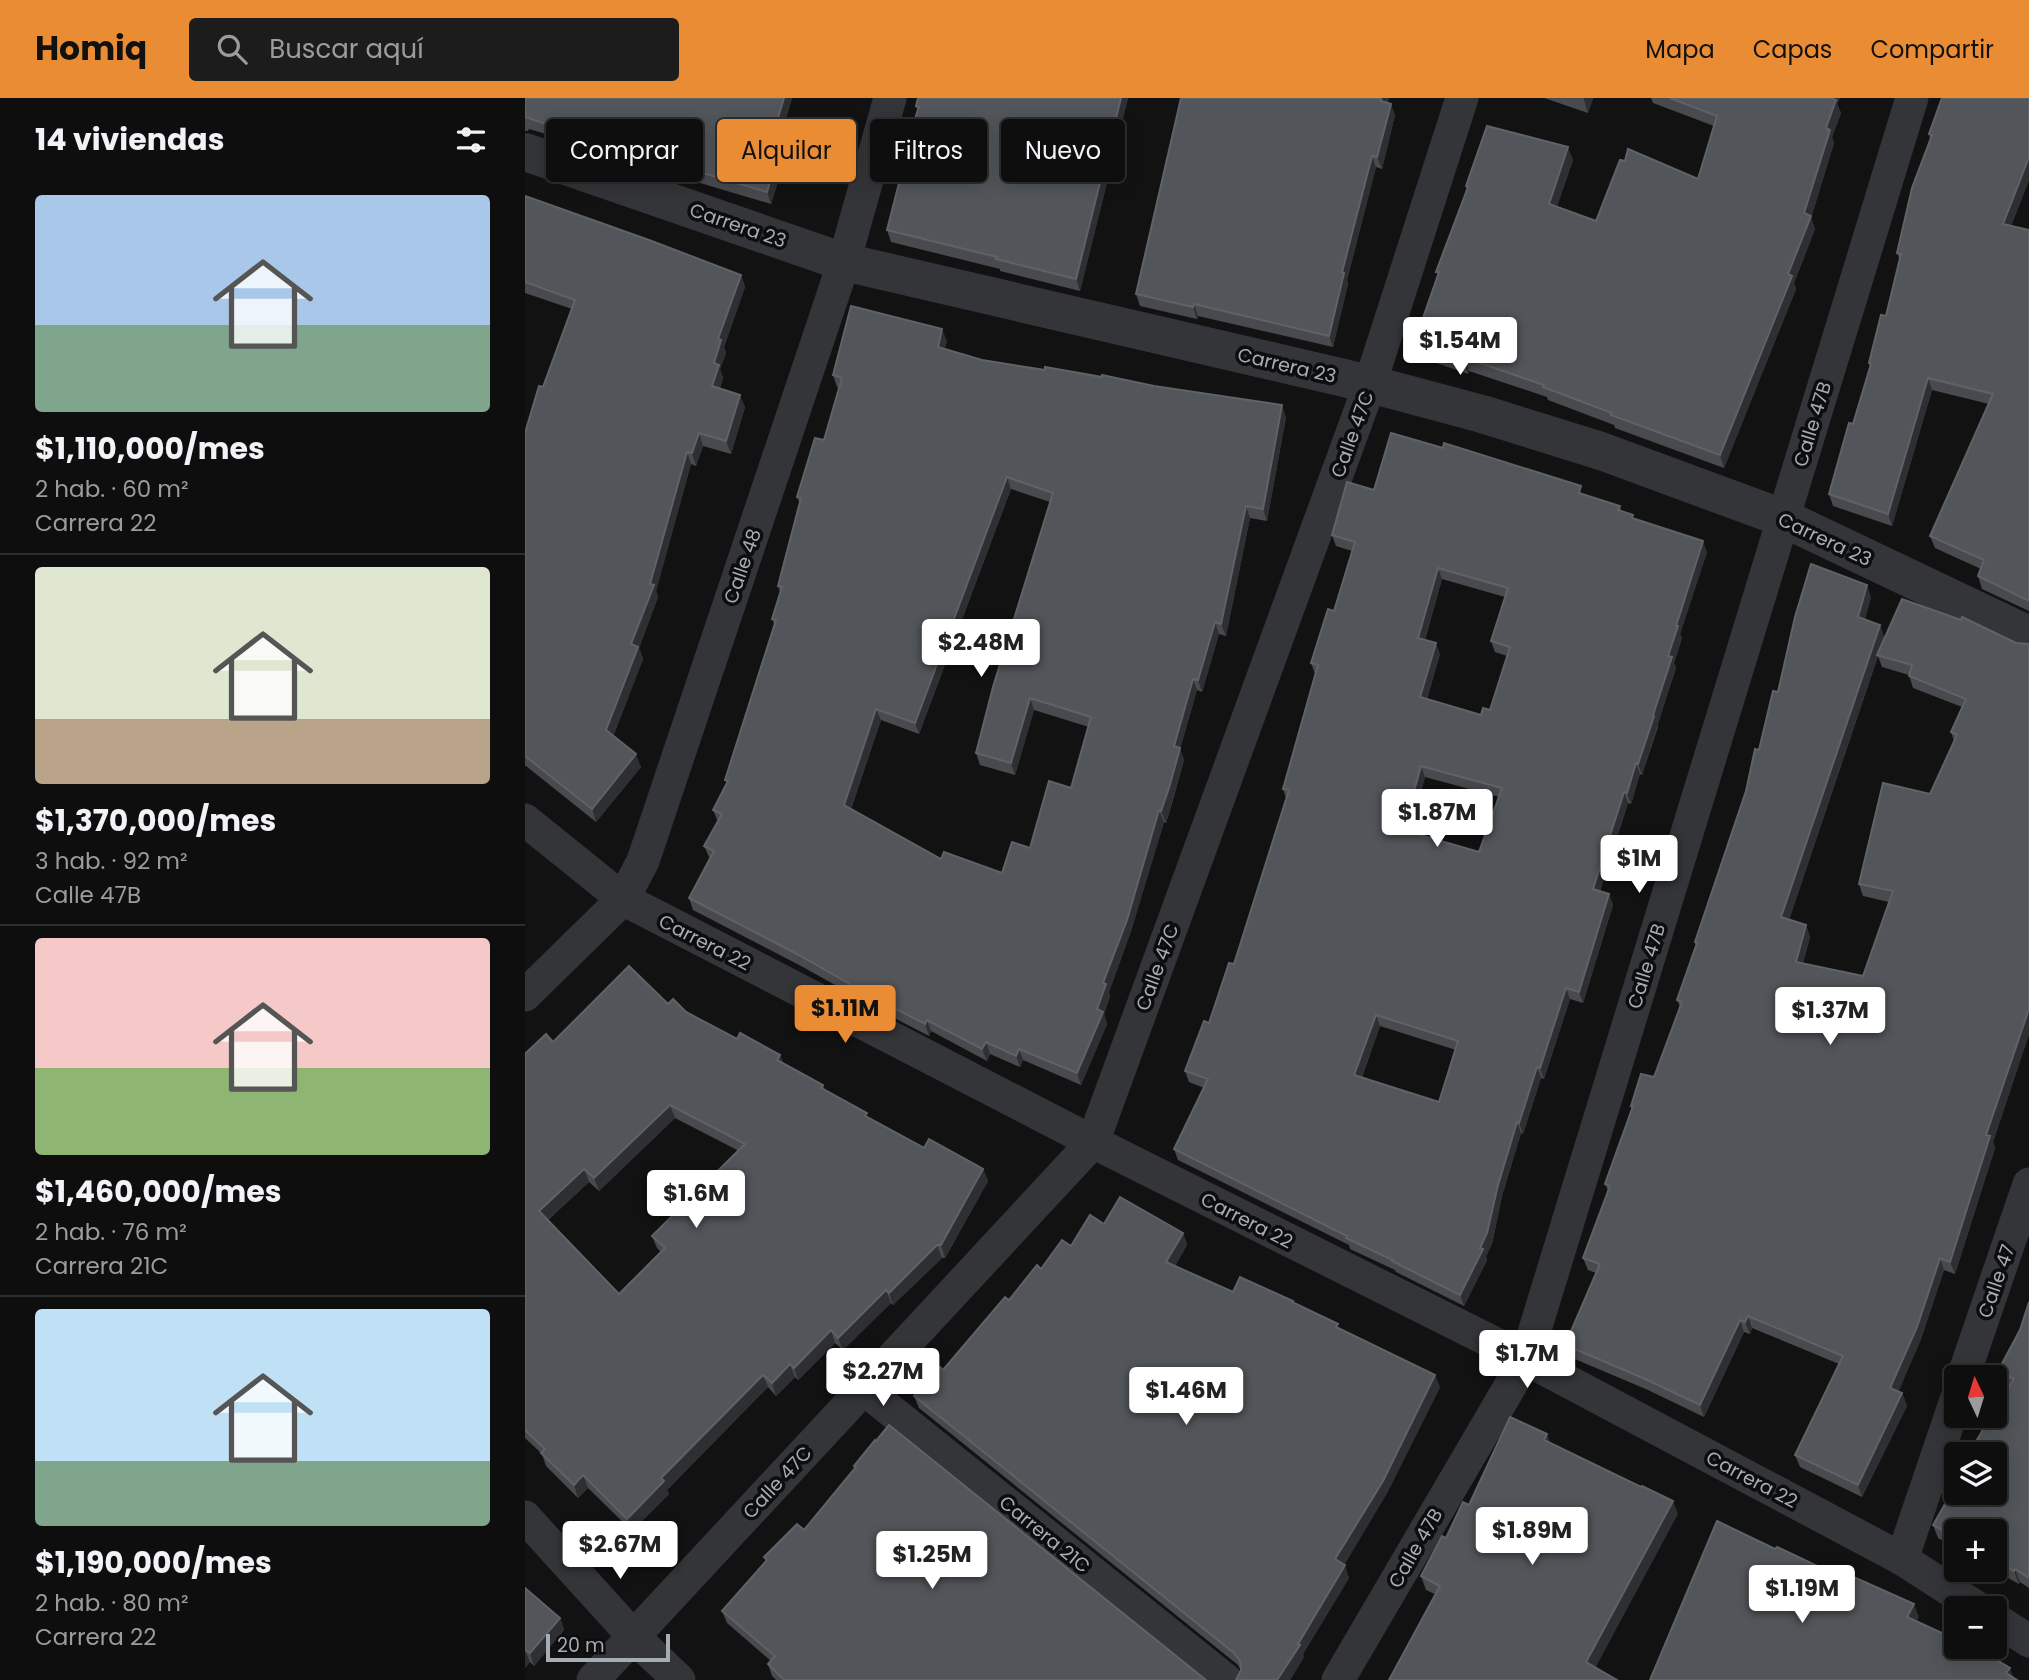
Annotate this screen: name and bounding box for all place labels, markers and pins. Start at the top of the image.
pin: $1.54M [1403,317,1517,377]
pin: $2.48M [924,620,1038,679]
pin: $1.87M [1380,790,1494,849]
pin: $1M [1605,836,1673,895]
pin: $1.11M [788,986,902,1045]
pin: $1.37M [1773,988,1887,1047]
pin: $1.6M [647,1170,745,1230]
pin: $1.7M [1478,1330,1576,1390]
pin: $2.27M [826,1348,940,1408]
pin: $1.46M [1129,1368,1243,1427]
pin: $1.89M [1475,1508,1589,1567]
pin: $2.67M [563,1522,677,1581]
pin: $1.25M [875,1532,989,1591]
pin: $1.19M [1745,1566,1859,1625]

